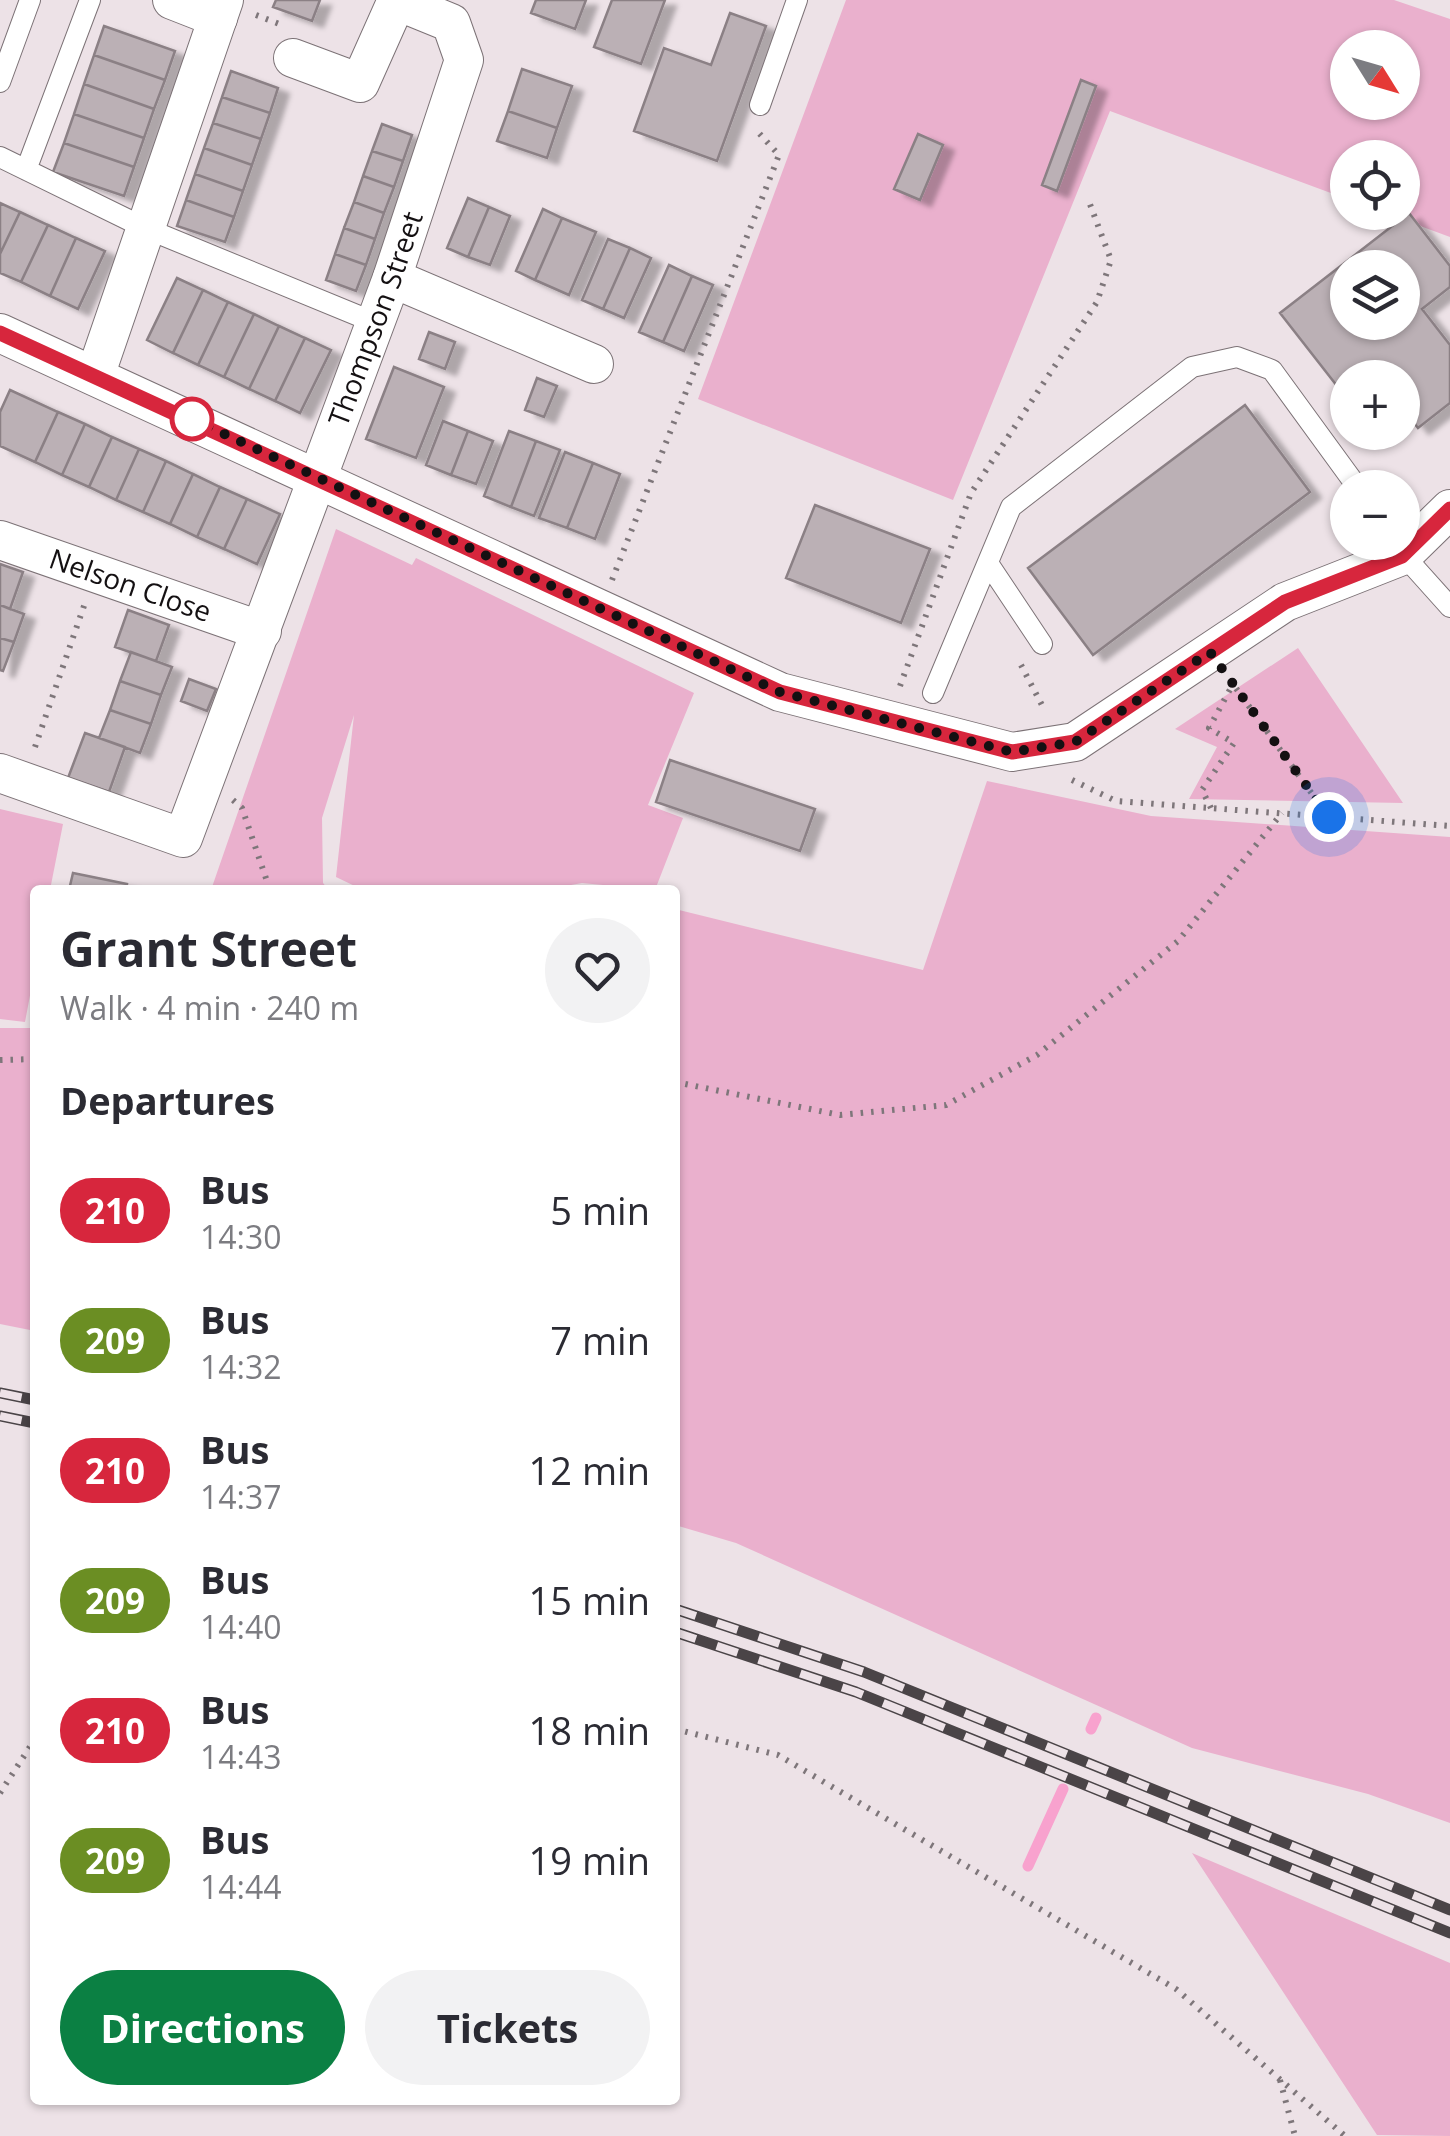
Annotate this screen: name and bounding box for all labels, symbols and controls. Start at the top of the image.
north arrow [1330,30,1420,120]
map controls [1330,30,1420,560]
button: locate [1330,140,1420,230]
street label: Thompson Street [318,206,431,431]
button: layers [1330,250,1420,340]
button: + [1330,360,1420,450]
unlabelled marker [171,398,213,440]
button: − [1330,470,1420,560]
street label: Nelson Close [45,539,217,630]
your location [1304,792,1354,842]
text: Grant Street [60,916,357,981]
button: heart [545,918,650,1023]
text: Walk · 4 min · 240 m [60,986,359,1029]
text: Departures [60,1074,275,1126]
text: Bus [200,1163,269,1215]
text: 5 min [550,1184,650,1236]
text: 210 [85,1187,145,1234]
text: 14:30 [200,1215,282,1258]
text: Bus [200,1293,269,1345]
text: 7 min [550,1314,650,1366]
text: 209 [85,1317,145,1364]
text: 14:32 [200,1345,282,1388]
text: Bus [200,1423,269,1475]
text: 12 min [529,1444,650,1496]
text: 210 [85,1447,145,1494]
text: 14:37 [200,1475,282,1518]
text: Bus [200,1553,269,1605]
text: 15 min [529,1574,650,1626]
text: 209 [85,1577,145,1624]
text: 14:40 [200,1605,282,1648]
text: Bus [200,1683,269,1735]
text: 18 min [529,1704,650,1756]
text: 210 [85,1707,145,1754]
text: 14:43 [200,1735,282,1778]
text: Bus [200,1813,269,1865]
text: 19 min [529,1834,650,1886]
text: 209 [85,1837,145,1884]
text: 14:44 [200,1865,282,1908]
button: Directions [60,1970,345,2085]
button: Tickets [365,1970,650,2085]

